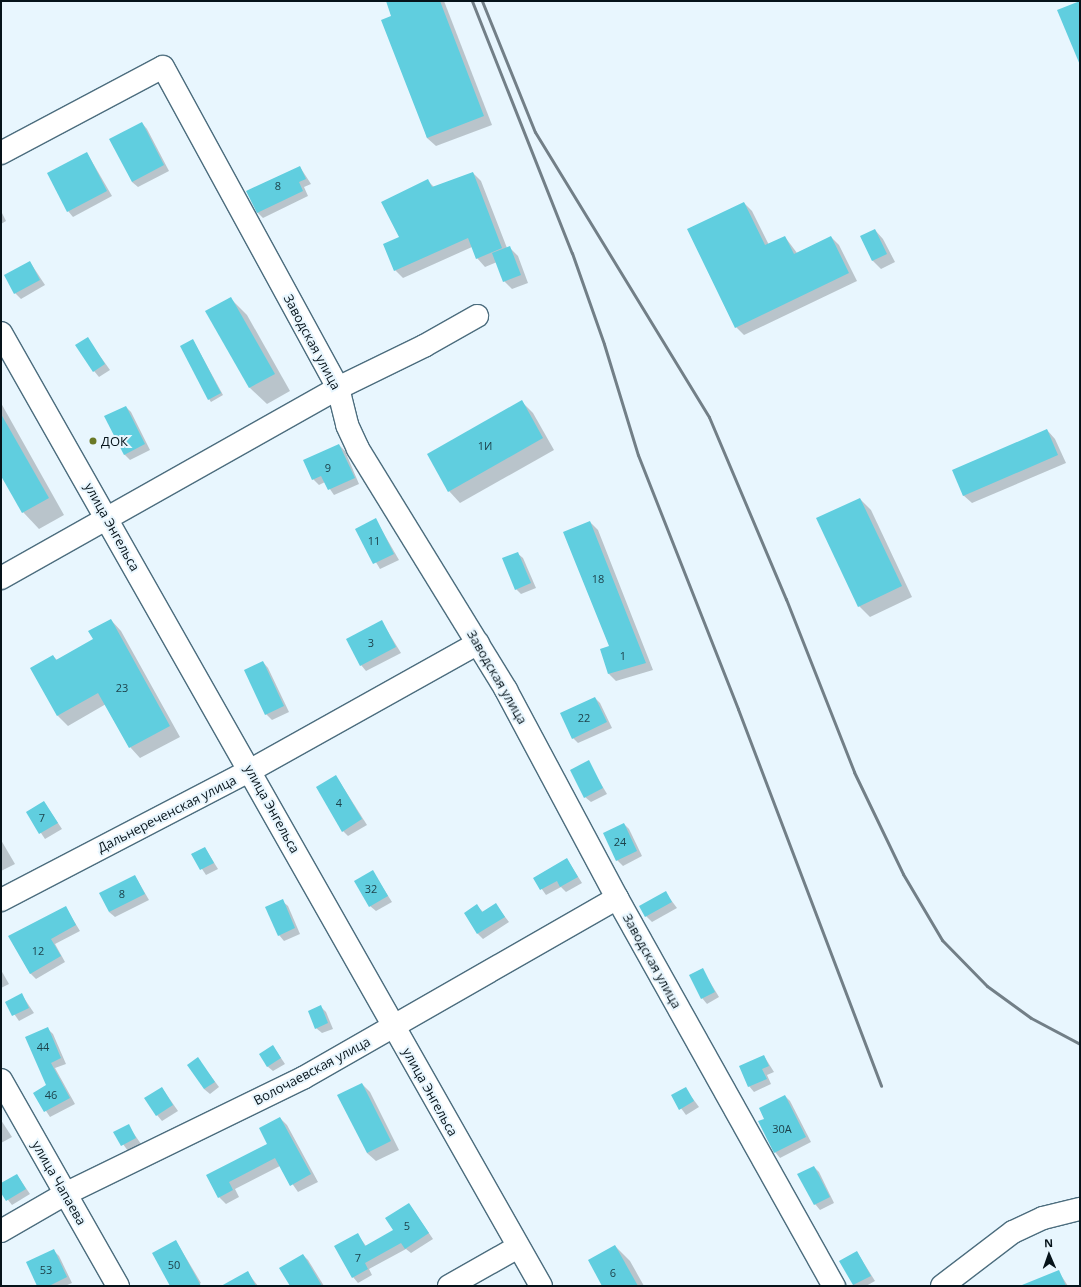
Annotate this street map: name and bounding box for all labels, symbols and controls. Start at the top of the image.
house number: 8 [275,179,281,193]
street label: Заводская улица [280,292,344,392]
place label: ДОК [101,433,128,449]
marker: ДОК [88,436,98,446]
house number: 1И [478,439,492,453]
house number: 9 [325,461,331,475]
street label: улица Энгельса [81,480,143,574]
house number: 11 [368,534,380,548]
house number: 18 [592,572,604,586]
street label: Заводская улица [464,627,530,727]
house number: 3 [368,636,374,650]
house number: 1 [620,649,626,663]
house number: 23 [116,681,128,695]
house number: 22 [578,711,590,725]
street label: улица Энгельса [241,762,303,856]
street label: Дальнереченская улица [95,772,239,856]
house number: 4 [336,796,342,810]
house number: 7 [39,811,45,825]
house number: 24 [614,835,626,849]
house number: 32 [365,882,377,896]
house number: 8 [119,887,125,901]
street label: Заводская улица [620,911,684,1011]
house number: 12 [32,944,44,958]
street label: Волочаевская улица [251,1034,373,1108]
house number: 44 [37,1040,49,1054]
street label: улица Энгельса [399,1045,461,1139]
house number: 46 [45,1088,57,1102]
house number: 30А [772,1122,792,1136]
street label: улица Чапаева [29,1138,89,1228]
house number: 5 [404,1219,410,1233]
north arrow [1029,1235,1069,1275]
text: N [1044,1235,1053,1250]
house number: 7 [355,1251,361,1265]
house number: 50 [168,1258,180,1272]
house number: 53 [40,1263,52,1277]
house number: 6 [610,1266,616,1280]

